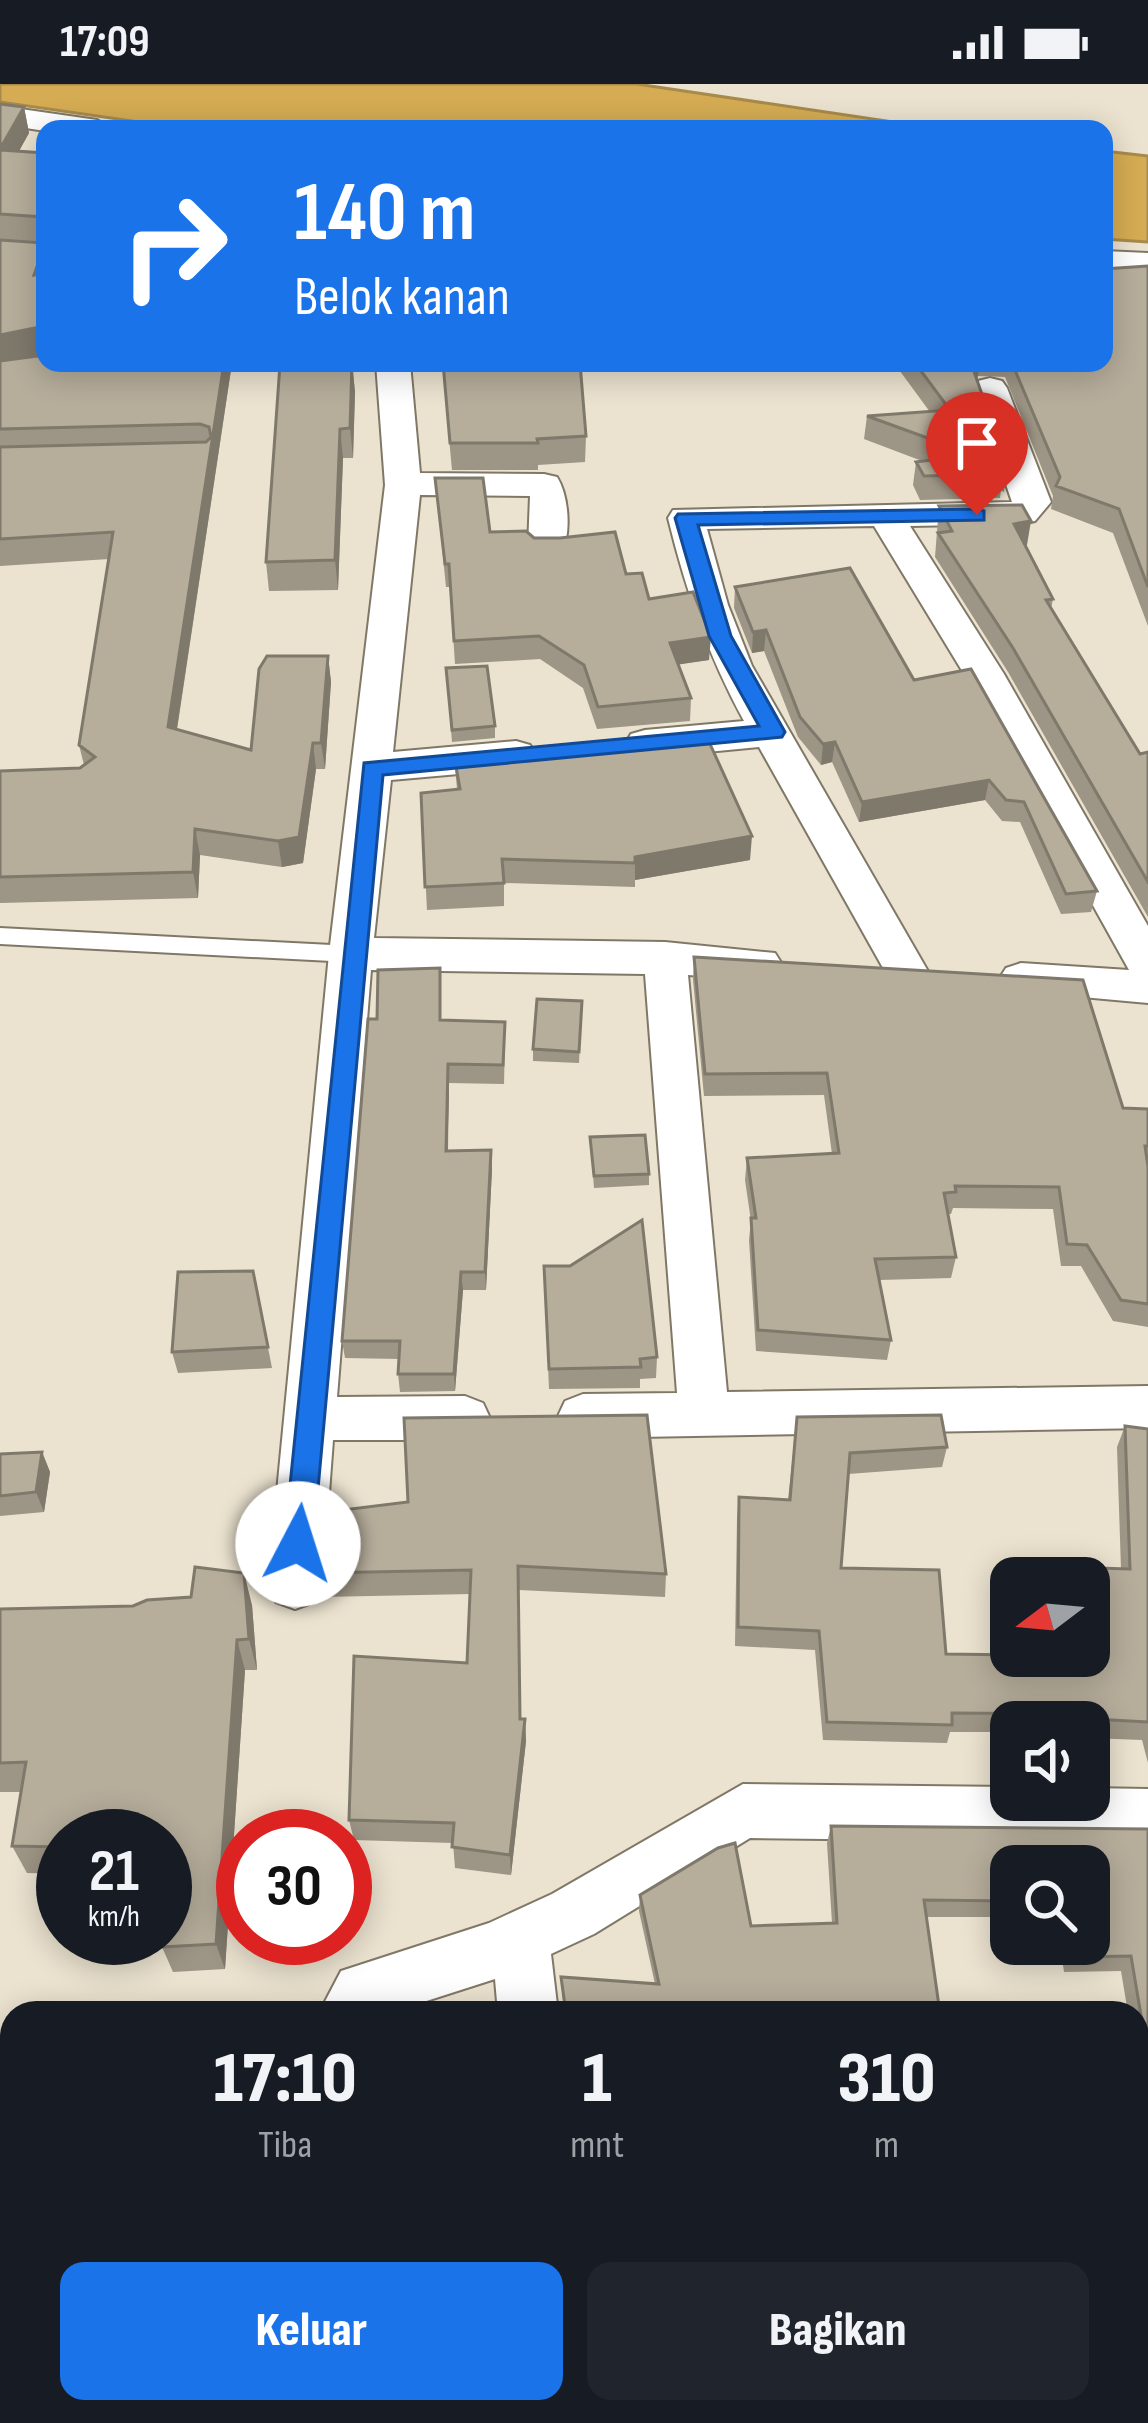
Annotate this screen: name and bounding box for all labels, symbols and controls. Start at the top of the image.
text: 17:09 [60,15,150,70]
text: 140 m [294,163,475,264]
icon: right [96,168,252,324]
text: Belok kanan [294,265,510,330]
pin [926,392,1028,515]
icon: arrive [944,410,1010,476]
position arrow [235,1481,361,1607]
north arrow [990,1557,1110,1677]
map controls [990,1557,1110,1965]
button: sound [990,1701,1110,1821]
speed limit sign: 30 [216,1809,372,1965]
text: 21 [89,1836,139,1908]
button: search [990,1845,1110,1965]
text: km/h [88,1899,140,1935]
text: 17:10 [213,2036,357,2123]
text: 1 [582,2036,612,2123]
text: 310 [838,2036,936,2123]
text: Tiba [258,2122,312,2169]
text: mnt [570,2122,624,2169]
text: m [874,2122,899,2169]
button: Keluar [60,2262,563,2400]
button: Bagikan [587,2262,1089,2400]

